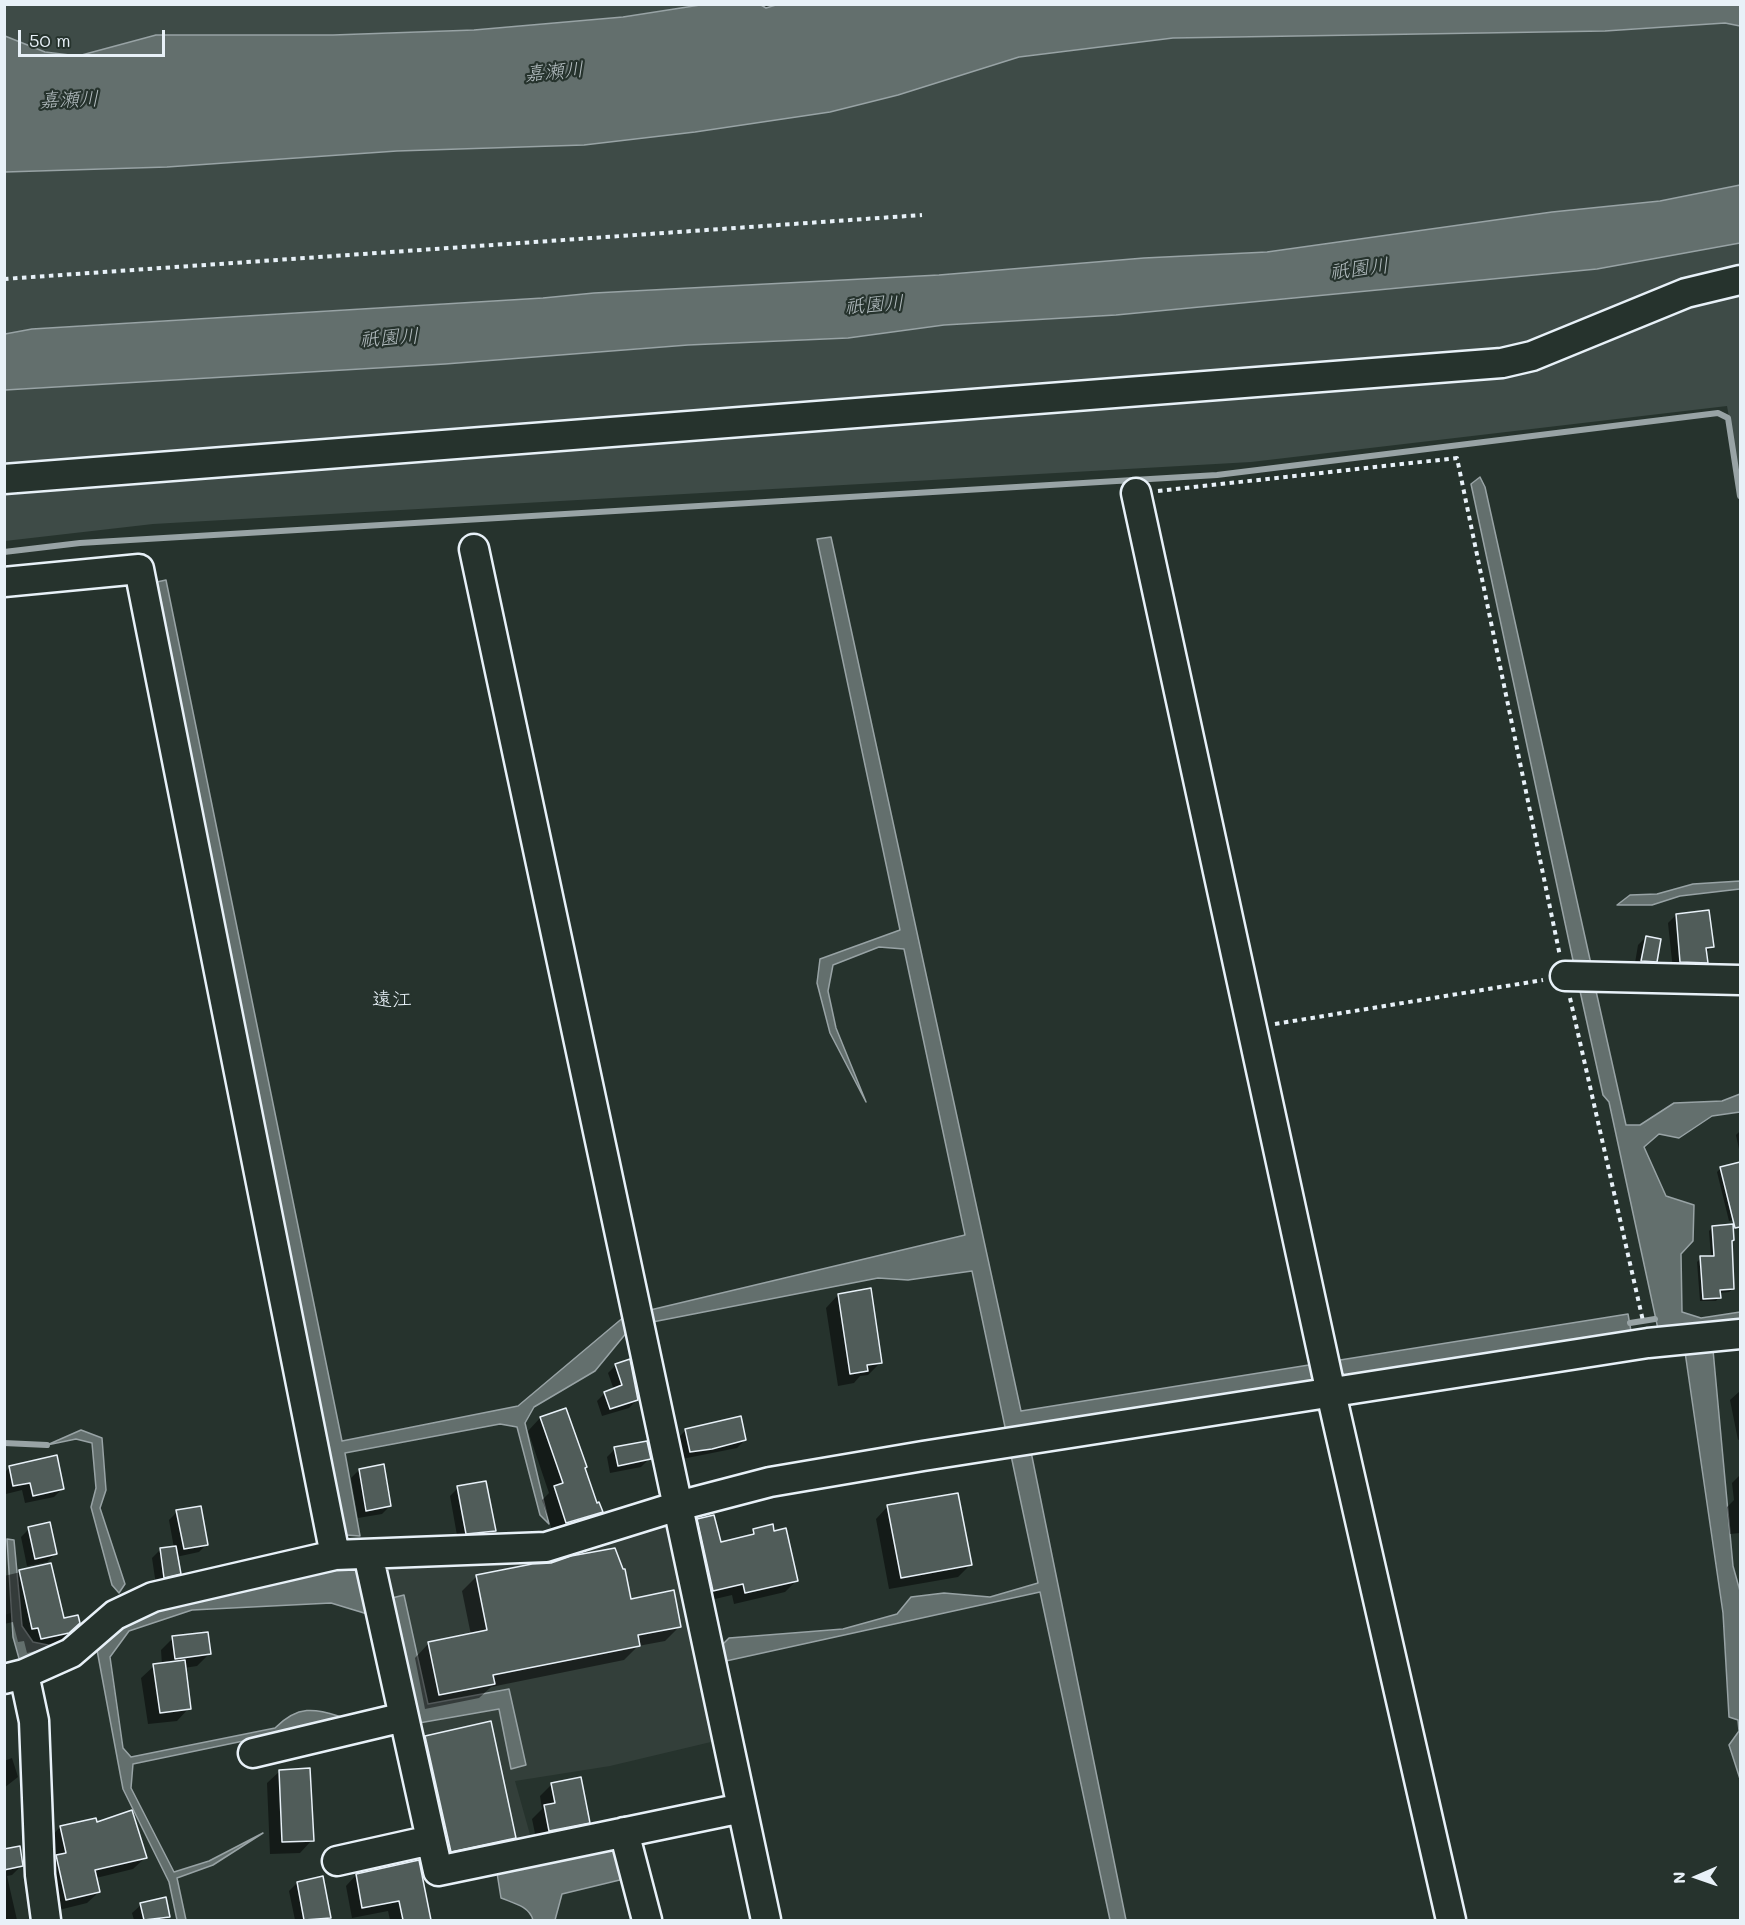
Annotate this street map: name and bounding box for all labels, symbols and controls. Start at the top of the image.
scale bar [21,18,168,56]
text: 50 m [29,28,71,52]
water label: 嘉瀬川 [523,57,585,87]
water label: 嘉瀬川 [39,87,99,113]
water label: 祇園川 [1328,253,1390,285]
water label: 祇園川 [843,291,905,319]
water label: 祇園川 [358,324,420,352]
district label: 遠江 [372,988,412,1012]
north arrow [1667,1847,1727,1907]
text: N [1668,1871,1689,1884]

